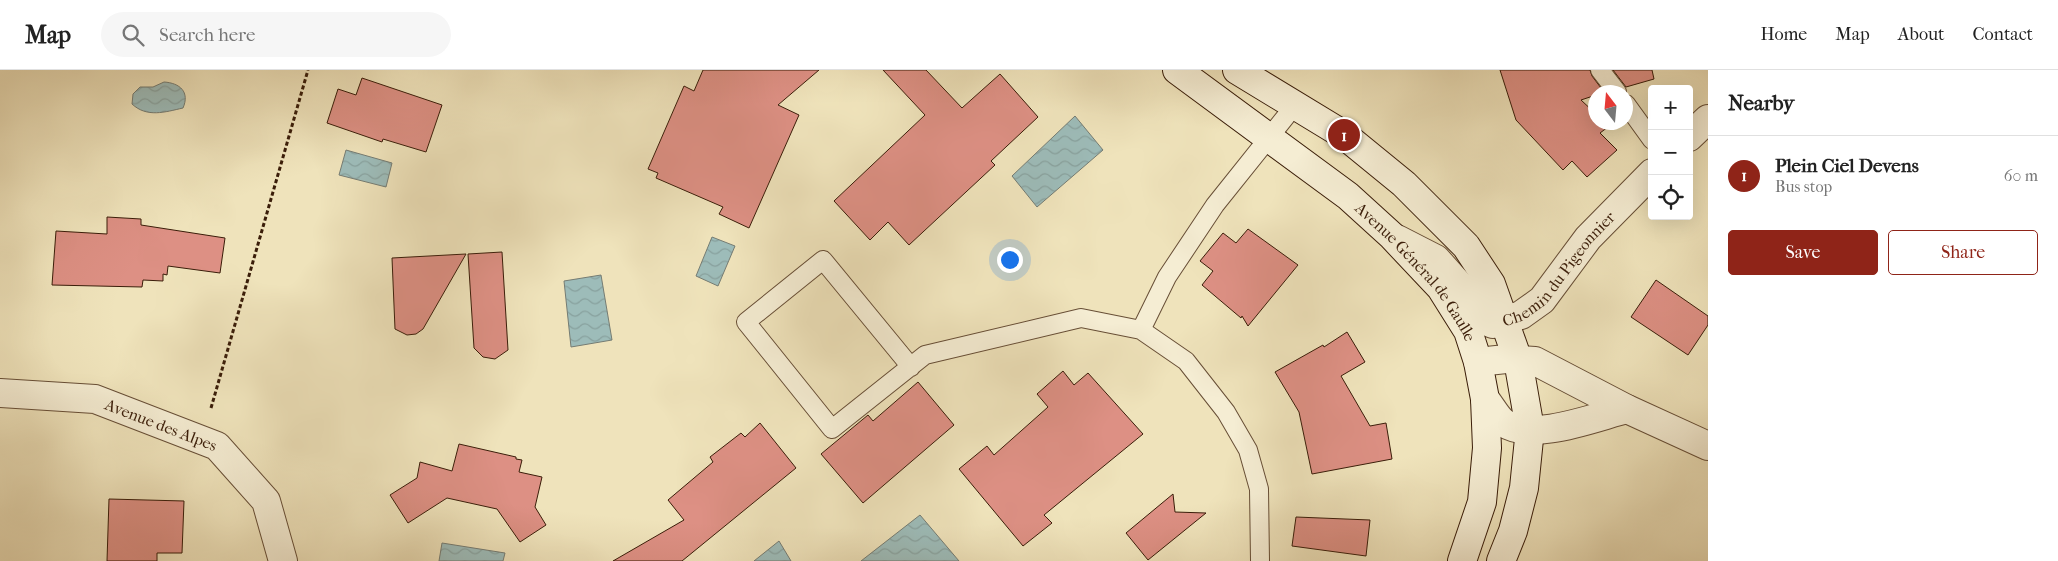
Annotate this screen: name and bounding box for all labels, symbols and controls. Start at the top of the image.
search box [101,12,451,57]
text: Map [25,21,71,49]
icon: search [119,21,147,49]
text: Search here [159,24,255,46]
text: Home [1760,24,1807,45]
text: Map [1835,24,1870,45]
text: About [1898,24,1944,45]
text: Contact [1972,24,2033,45]
north arrow [1588,85,1633,130]
map controls [1648,85,1693,220]
button: + [1648,85,1693,130]
text: Nearby [1728,91,1794,115]
pin: 1 [1328,116,1360,154]
button: − [1648,130,1693,175]
text: Plein Ciel Devens [1775,155,1919,177]
text: 1 [1741,166,1747,185]
text: 60 m [2004,166,2038,185]
button: locate [1648,175,1693,220]
text: Bus stop [1775,177,1832,196]
street label: Avenue Général de Gaulle [1351,198,1480,344]
street label: Chemin du Pigeonnier [1500,207,1619,330]
button: Save [1728,230,1878,275]
button: Share [1888,230,2038,275]
your location [997,247,1023,273]
street label: Avenue des Alpes [101,394,220,455]

